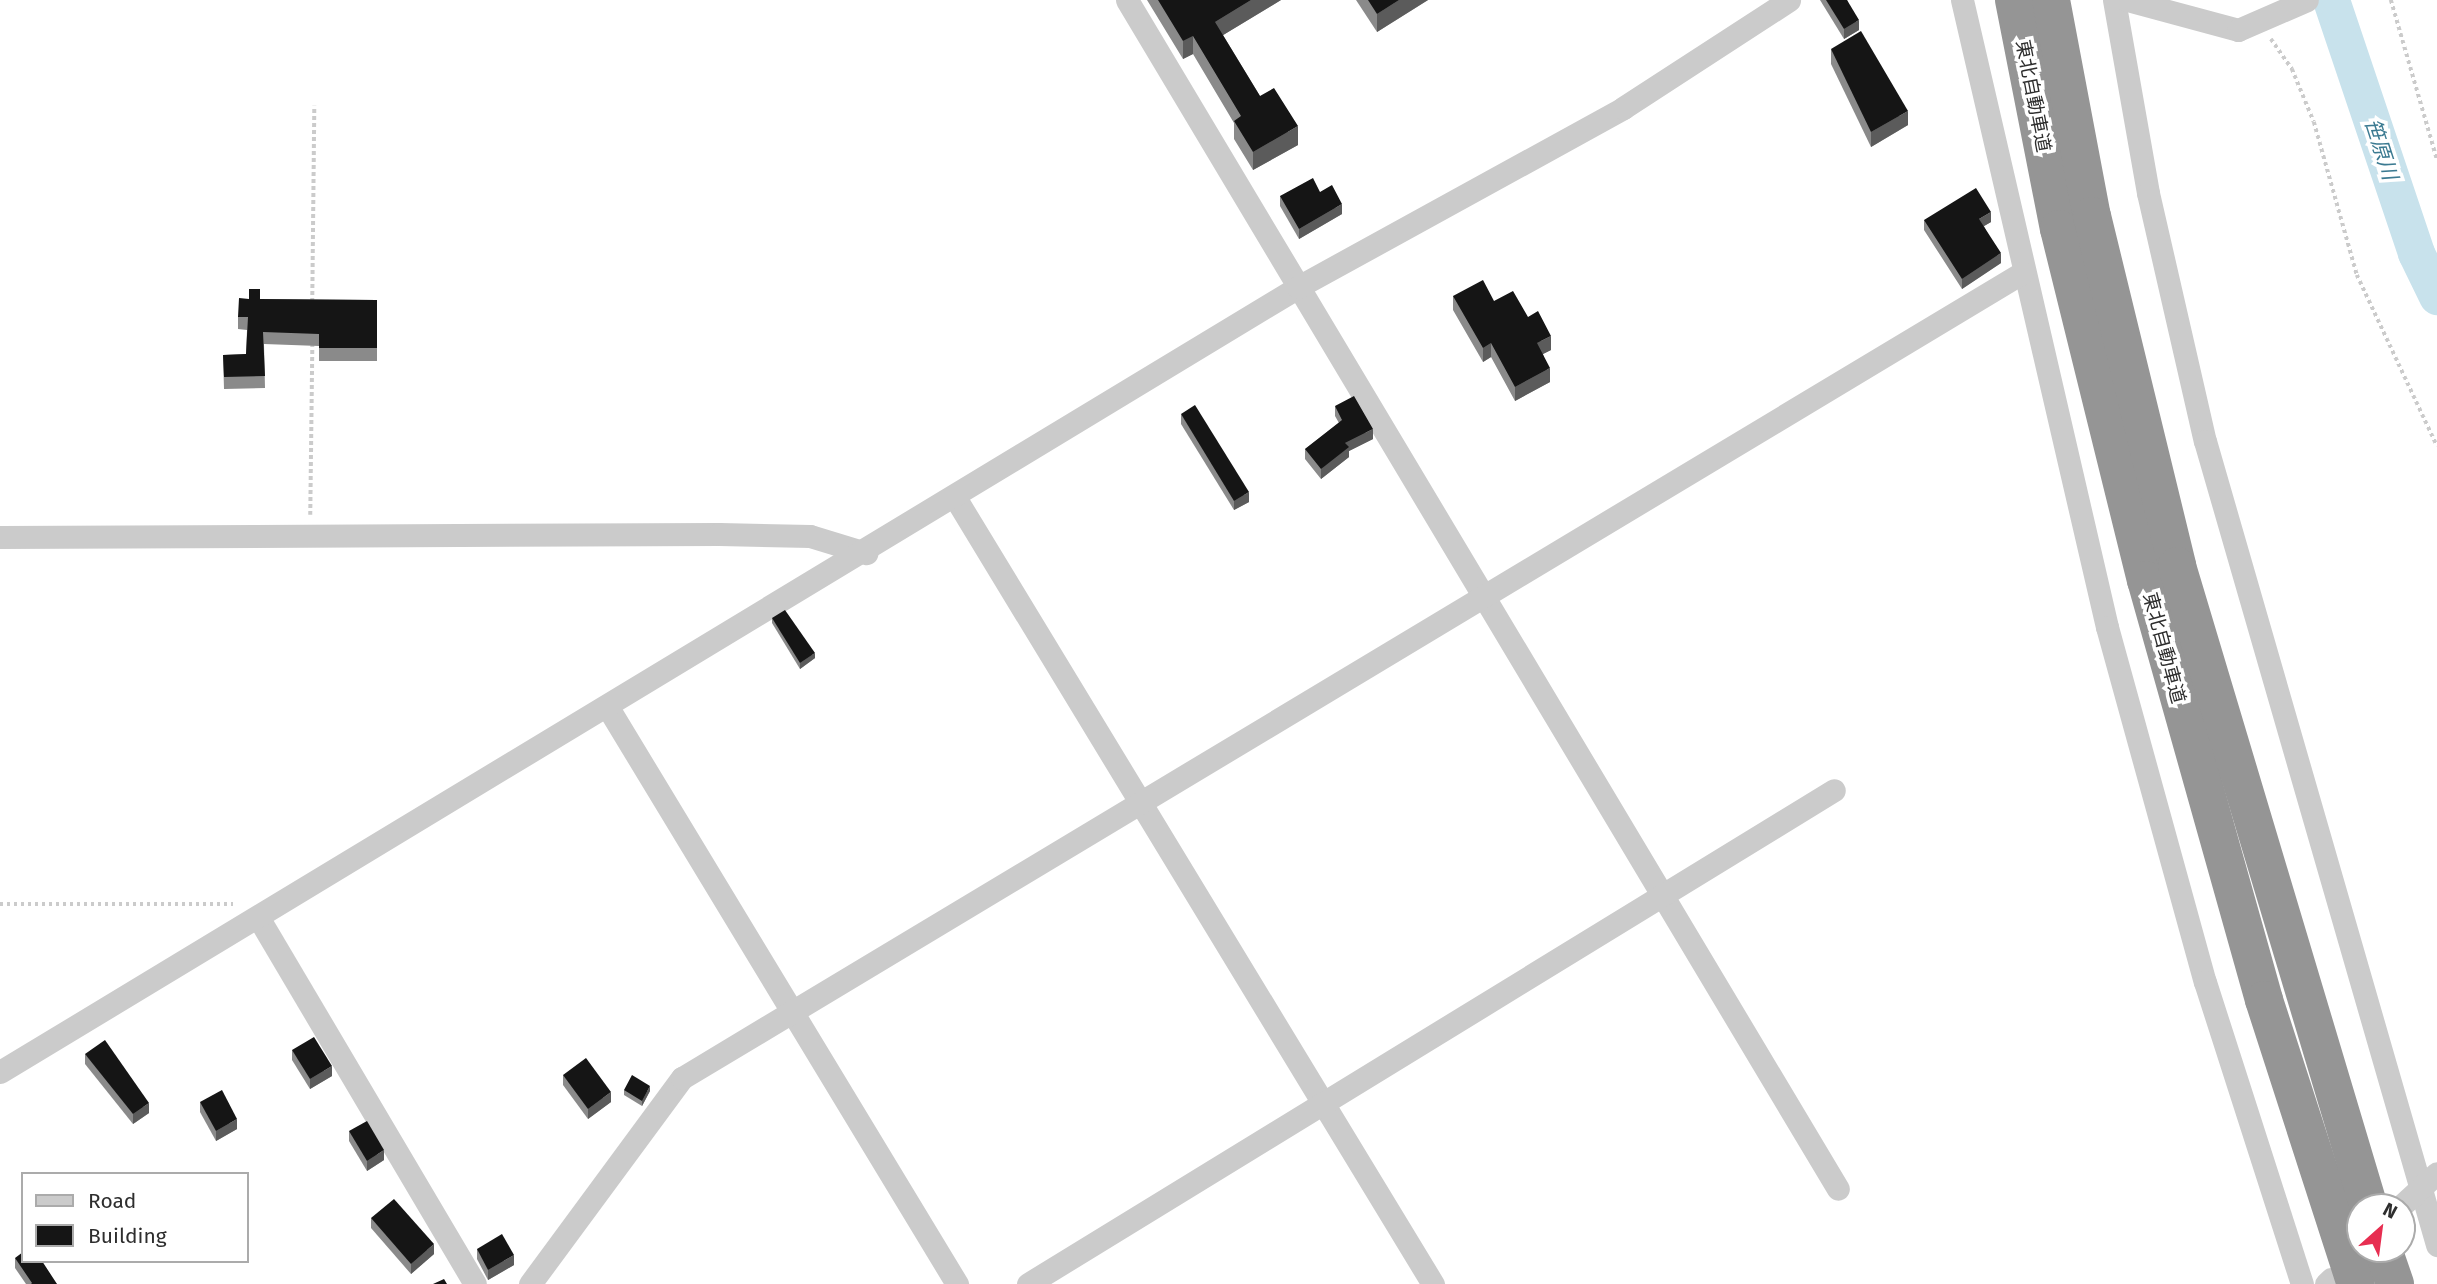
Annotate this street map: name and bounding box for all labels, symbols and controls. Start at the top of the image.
street label: 東北自動車道 [2011,38,2055,154]
water label: 笹原川 [2359,115,2403,183]
street label: 東北自動車道 [2138,590,2190,706]
legend [21,1172,248,1263]
text: Road [88,1188,136,1214]
north arrow [2346,1193,2416,1263]
text: N [2379,1198,2401,1224]
text: Building [88,1223,167,1249]

